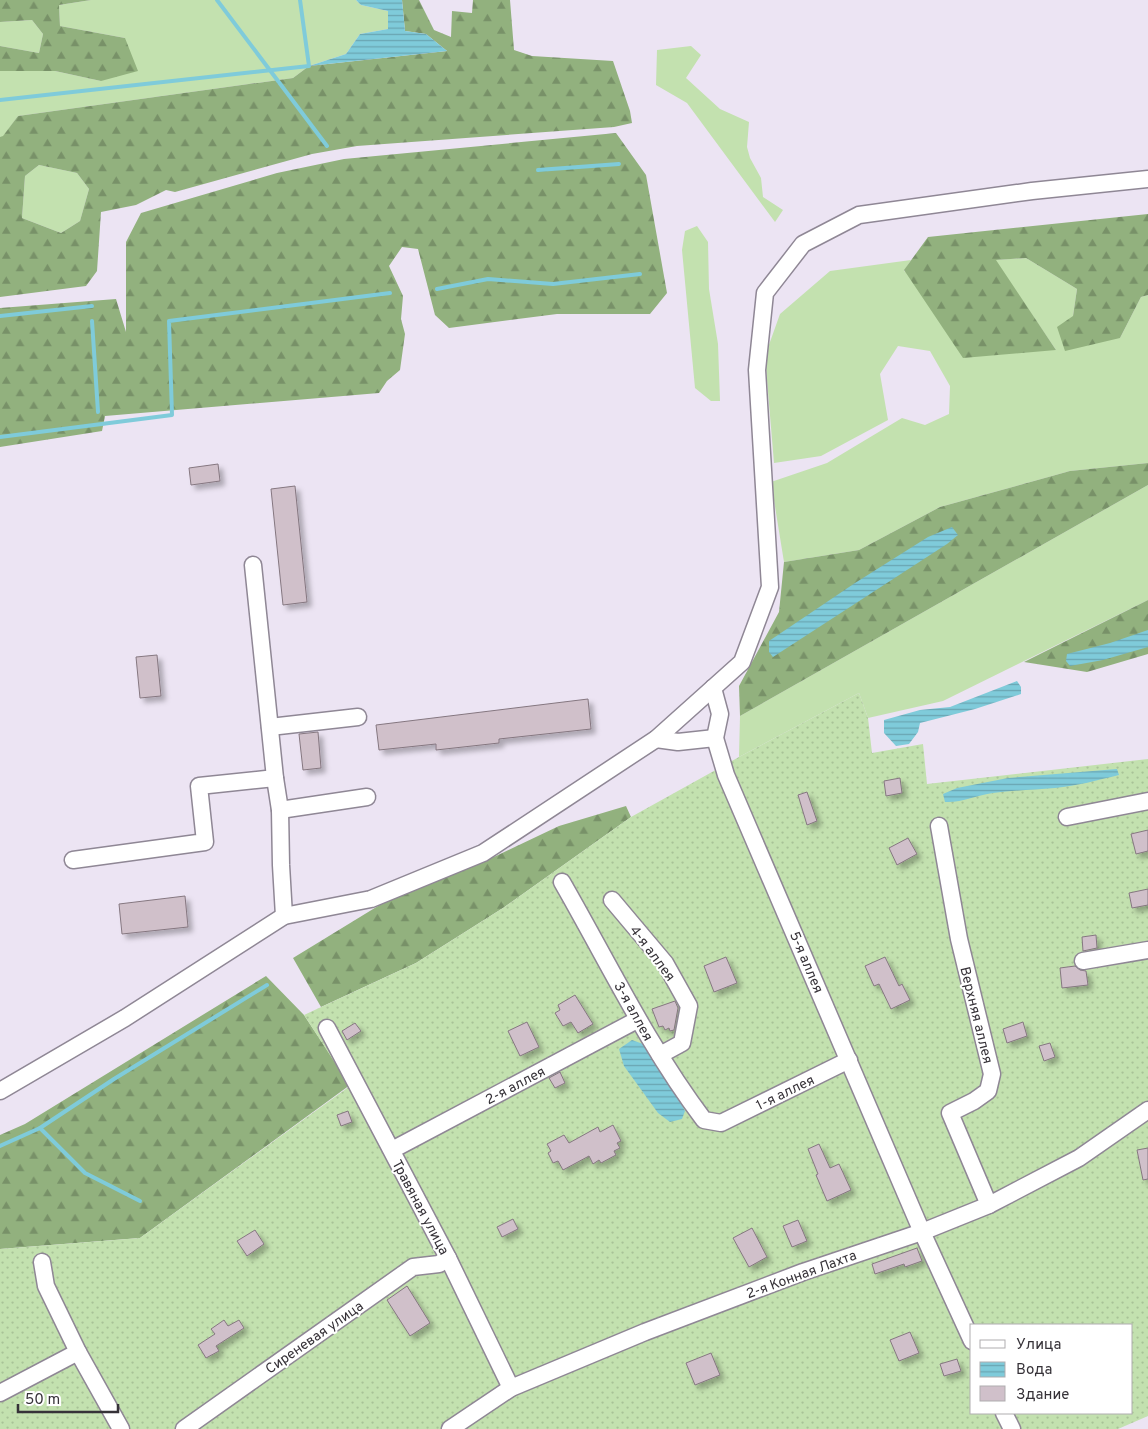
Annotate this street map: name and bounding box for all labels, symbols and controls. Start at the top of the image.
street label: 4-я аллея [625,923,678,985]
street label: 5-я аллея [785,929,826,996]
street label: Верхняя аллея [955,965,996,1066]
street label: 3-я аллея [609,979,656,1044]
street label: 2-я аллея [483,1064,548,1109]
street label: 1-я аллея [754,1072,817,1115]
street label: Травяная улица [388,1157,452,1258]
street label: 2-я Конная Лахта [744,1248,859,1303]
street label: Сиреневая улица [263,1298,367,1378]
legend [970,1324,1133,1414]
text: Улица [1016,1336,1061,1355]
text: Вода [1016,1361,1052,1380]
scale bar [18,1382,118,1414]
text: Здание [1016,1386,1069,1405]
text: 50 m [25,1391,60,1410]

